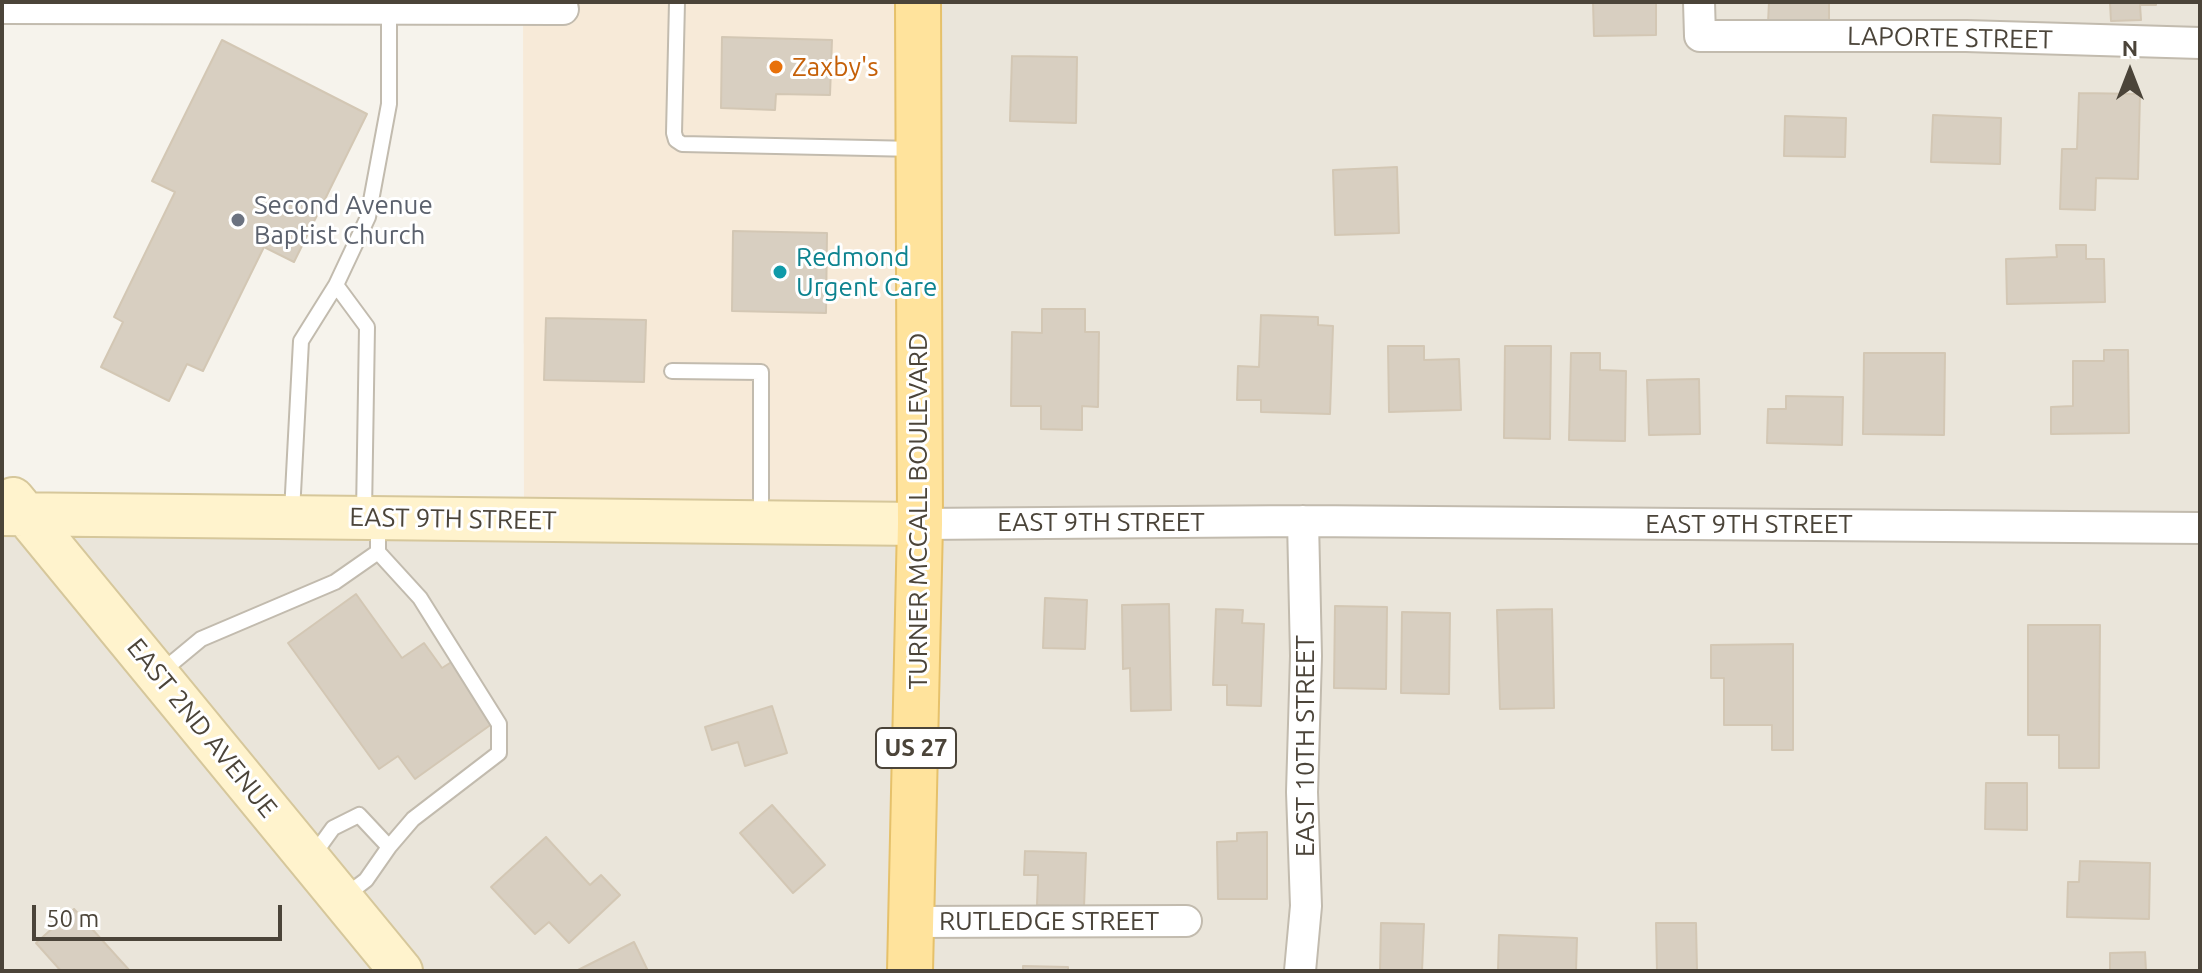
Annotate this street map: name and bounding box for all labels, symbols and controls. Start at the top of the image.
street label: LAPORTE STREET [1847,21,2053,55]
north arrow [2090,32,2170,112]
text: N [2122,35,2138,60]
place label: Zaxby's [792,51,878,83]
marker: Zaxby's [767,58,785,76]
place label: Second Avenue Baptist Church [254,189,433,250]
marker: Second Avenue Baptist Church [229,211,247,229]
place label: Redmond Urgent Care [796,241,937,302]
marker: Redmond Urgent Care [771,263,789,281]
street label: TURNER MCCALL BOULEVARD [902,333,934,689]
street label: EAST 9TH STREET [349,502,557,536]
street label: EAST 9TH STREET [997,506,1205,538]
street label: EAST 9TH STREET [1645,508,1853,540]
street label: EAST 2ND AVENUE [120,632,284,824]
street label: EAST 10TH STREET [1289,635,1321,857]
road number: US 27 [876,728,956,768]
scale bar [36,889,286,939]
text: 50 m [46,905,99,932]
street label: RUTLEDGE STREET [939,905,1159,937]

